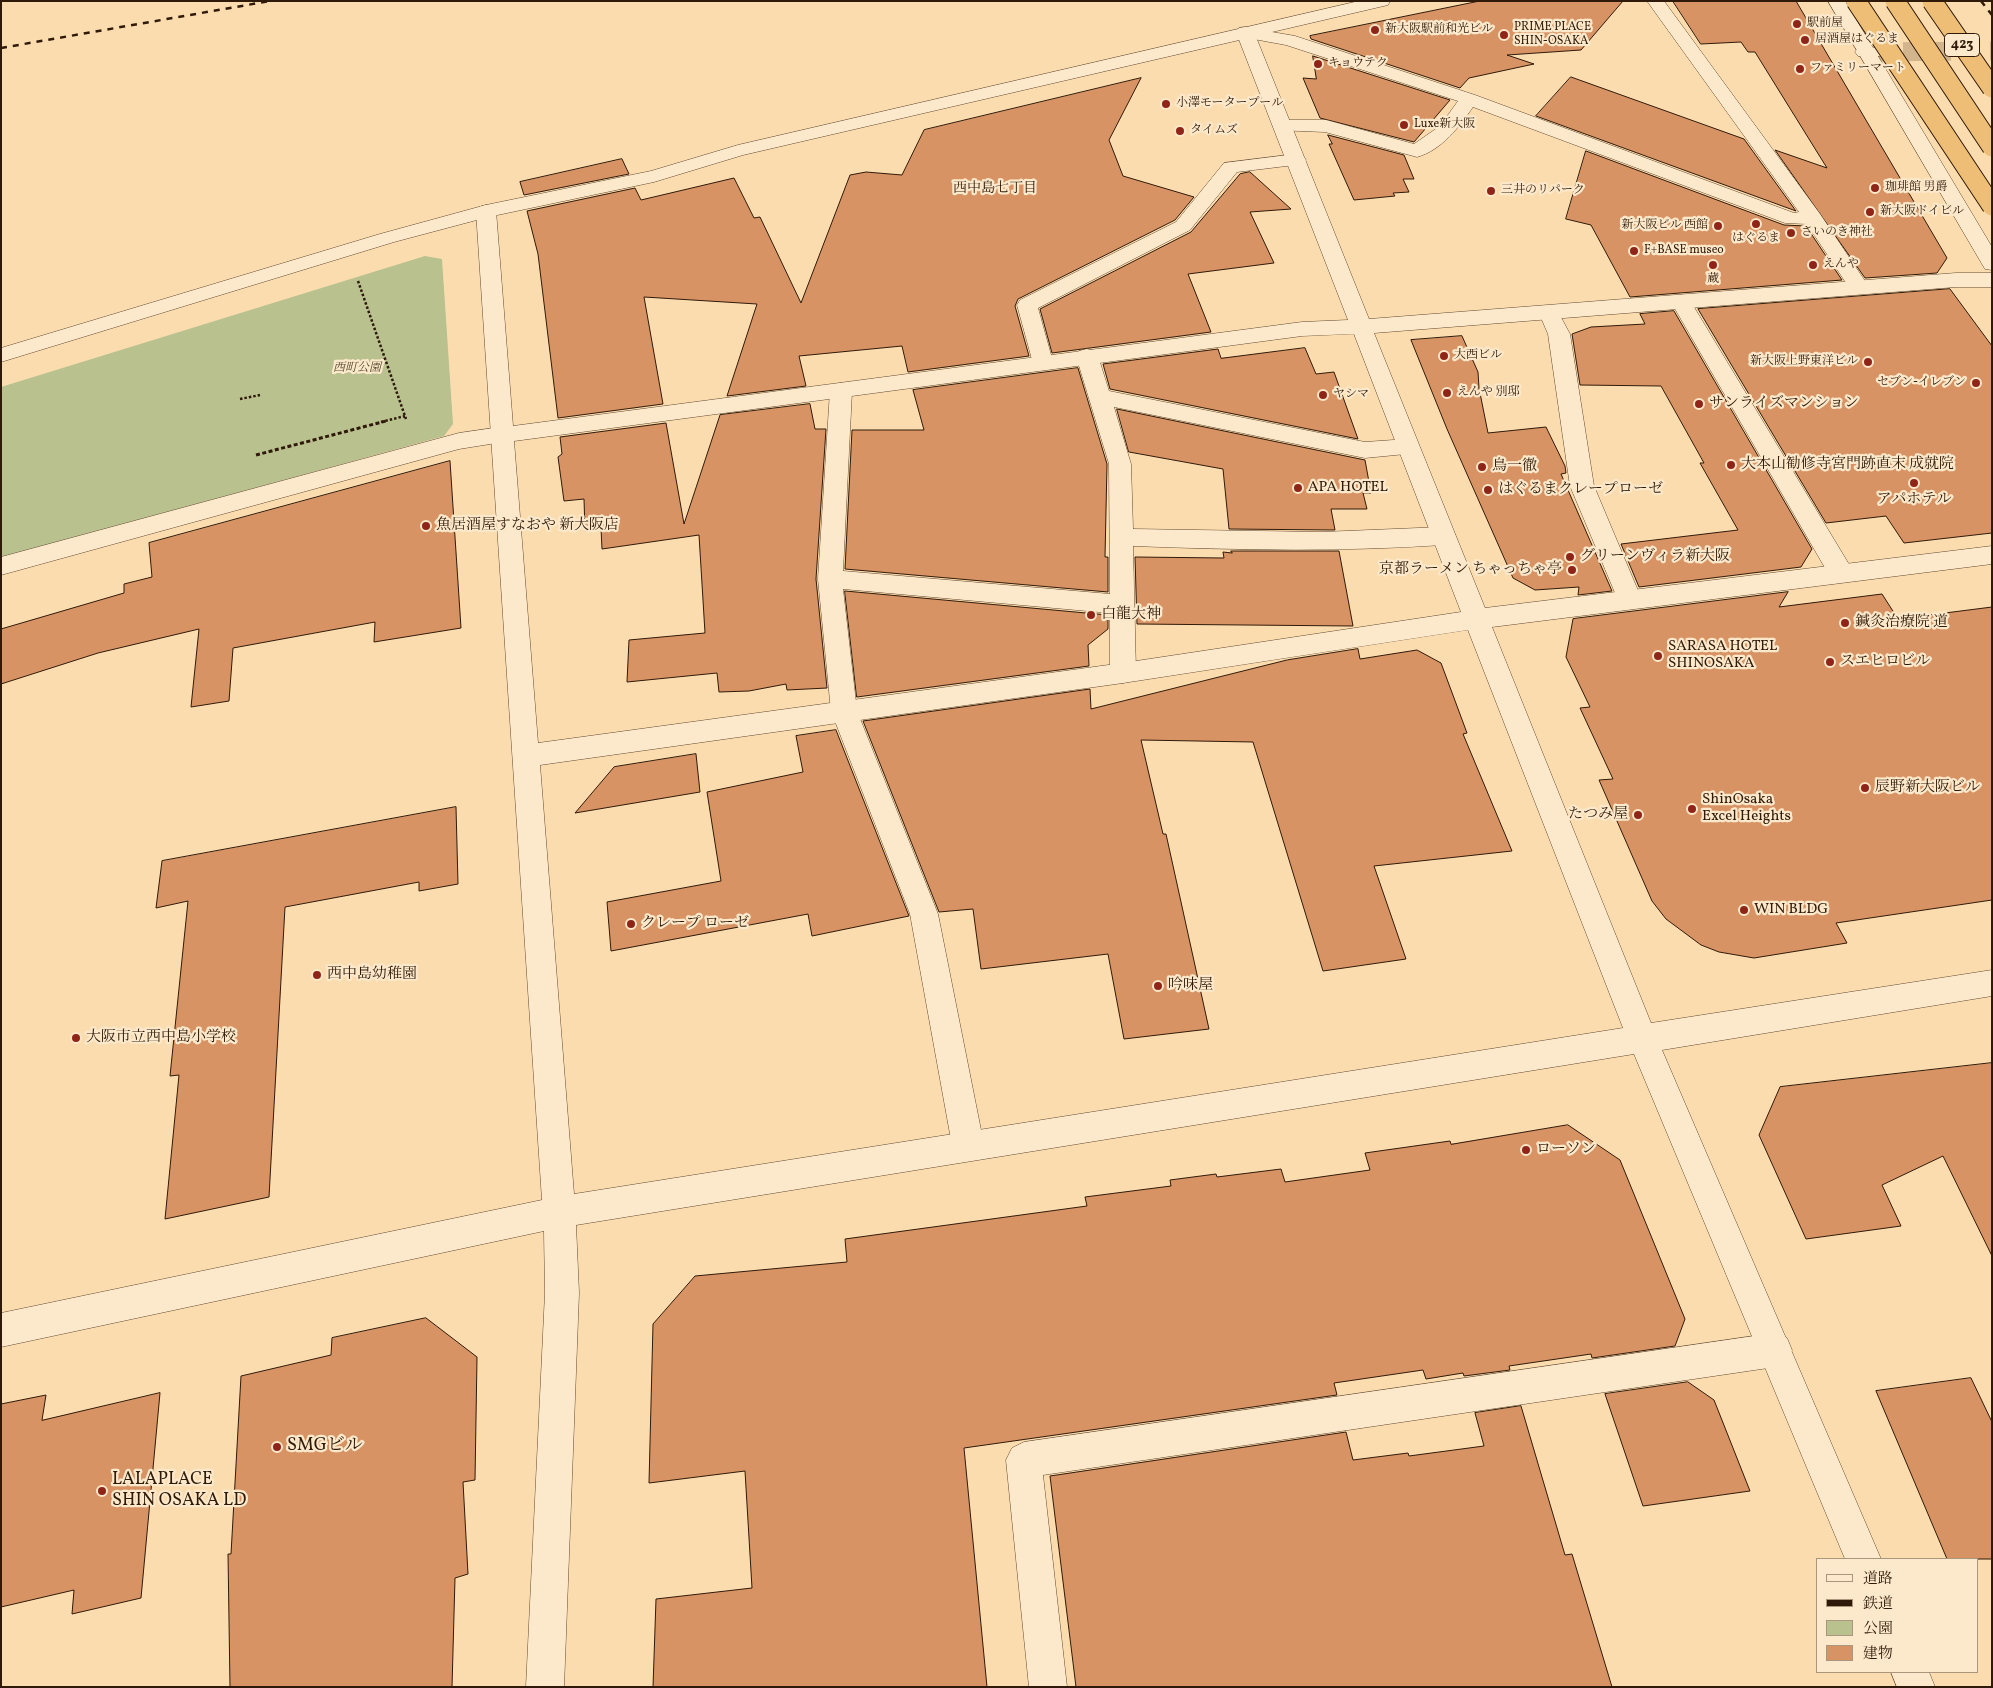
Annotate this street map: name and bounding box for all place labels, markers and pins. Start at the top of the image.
place label: 駅前屋 [1807,17,1843,31]
marker: 駅前屋 [1791,18,1803,30]
place label: PRIME PLACE SHIN-OSAKA [1514,21,1591,49]
place label: 新大阪駅前和光ビル [1385,23,1493,37]
marker: 新大阪駅前和光ビル [1369,24,1381,36]
marker: PRIME PLACE SHIN-OSAKA [1498,29,1510,41]
place label: 居酒屋はぐるま [1815,33,1899,47]
marker: 居酒屋はぐるま [1799,34,1811,46]
place label: キョウテク [1328,57,1388,71]
marker: キョウテク [1312,58,1324,70]
place label: ファミリーマート [1810,62,1906,76]
marker: ファミリーマート [1794,63,1806,75]
place label: 小澤モータープール [1176,97,1283,111]
marker: 小澤モータープール [1160,98,1172,110]
place label: Luxe新大阪 [1414,118,1475,132]
marker: Luxe新大阪 [1398,119,1410,131]
place label: タイムズ [1190,124,1238,138]
marker: タイムズ [1174,125,1186,137]
place label: 珈琲館 男爵 [1885,181,1947,195]
marker: 珈琲館 男爵 [1869,182,1881,194]
place label: 三井のリパーク [1501,184,1585,198]
marker: 三井のリパーク [1485,185,1497,197]
place label: 新大阪ドイビル [1880,205,1964,219]
marker: 新大阪ドイビル [1864,206,1876,218]
marker: はぐるま [1750,218,1762,230]
place label: 新大阪ビル 西館 [1622,219,1708,233]
marker: 新大阪ビル 西館 [1712,220,1724,232]
place label: さいのき神社 [1801,226,1873,240]
marker: さいのき神社 [1785,227,1797,239]
place label: はぐるま [1732,232,1780,246]
place label: F+BASE museo [1644,244,1724,258]
marker: F+BASE museo [1628,245,1640,257]
place label: えんや [1823,258,1859,272]
marker: 蔵 [1707,259,1719,271]
marker: えんや [1807,259,1819,271]
place label: 蔵 [1707,273,1719,287]
place label: 大西ビル [1454,349,1502,363]
marker: 大西ビル [1438,350,1450,362]
place label: 新大阪上野東洋ビル [1750,355,1858,369]
marker: 新大阪上野東洋ビル [1862,356,1874,368]
place label: セブン-イレブン [1877,376,1966,390]
marker: セブン-イレブン [1970,377,1982,389]
place label: えんや 別邸 [1457,386,1519,400]
marker: えんや 別邸 [1441,387,1453,399]
place label: ヤシマ [1333,388,1369,402]
marker: ヤシマ [1317,389,1329,401]
place label: サンライズマンション [1709,395,1859,413]
marker: サンライズマンション [1693,398,1705,410]
place label: 大本山勧修寺宮門跡直末 成就院 [1741,456,1954,474]
place label: 鳥一徹 [1492,458,1537,476]
marker: 大本山勧修寺宮門跡直末 成就院 [1725,459,1737,471]
marker: 鳥一徹 [1476,461,1488,473]
marker: アパホテル [1908,477,1920,489]
place label: APA HOTEL [1308,479,1388,497]
place label: はぐるまクレープローゼ [1498,481,1663,499]
marker: APA HOTEL [1292,482,1304,494]
marker: はぐるまクレープローゼ [1482,484,1494,496]
place label: アパホテル [1877,491,1951,509]
place label: 魚居酒屋すなおや 新大阪店 [436,517,619,535]
marker: 魚居酒屋すなおや 新大阪店 [420,520,432,532]
place label: グリーンヴィラ新大阪 [1580,548,1730,566]
marker: グリーンヴィラ新大阪 [1564,551,1576,563]
place label: 京都ラーメン ちゃっちゃ亭 [1379,561,1562,579]
marker: 京都ラーメン ちゃっちゃ亭 [1566,564,1578,576]
place label: 白龍大神 [1101,606,1161,624]
marker: 白龍大神 [1085,609,1097,621]
place label: 鍼灸治療院 道 [1855,614,1948,632]
marker: 鍼灸治療院 道 [1839,617,1851,629]
place label: SARASA HOTEL SHINOSAKA [1668,638,1777,673]
marker: SARASA HOTEL SHINOSAKA [1652,650,1664,662]
place label: スエヒロビル [1840,653,1930,671]
marker: スエヒロビル [1824,656,1836,668]
place label: 辰野新大阪ビル [1875,779,1980,797]
marker: 辰野新大阪ビル [1859,782,1871,794]
place label: ShinOsaka Excel Heights [1702,791,1791,826]
marker: ShinOsaka Excel Heights [1686,803,1698,815]
place label: たつみ屋 [1568,806,1628,824]
marker: たつみ屋 [1632,809,1644,821]
place label: WIN BLDG [1754,901,1828,919]
marker: WIN BLDG [1738,904,1750,916]
place label: クレープ ローゼ [641,915,749,933]
marker: クレープ ローゼ [625,918,637,930]
place label: 西中島幼稚園 [327,966,417,984]
marker: 西中島幼稚園 [311,969,323,981]
place label: 吟味屋 [1168,977,1213,995]
marker: 吟味屋 [1152,980,1164,992]
place label: 大阪市立西中島小学校 [86,1029,236,1047]
marker: 大阪市立西中島小学校 [70,1032,82,1044]
place label: ローソン [1536,1141,1596,1159]
marker: ローソン [1520,1144,1532,1156]
place label: SMGビル [287,1436,363,1458]
marker: SMGビル [271,1441,283,1453]
place label: LALAPLACE SHIN OSAKA LD [112,1470,246,1512]
marker: LALAPLACE SHIN OSAKA LD [96,1485,108,1497]

